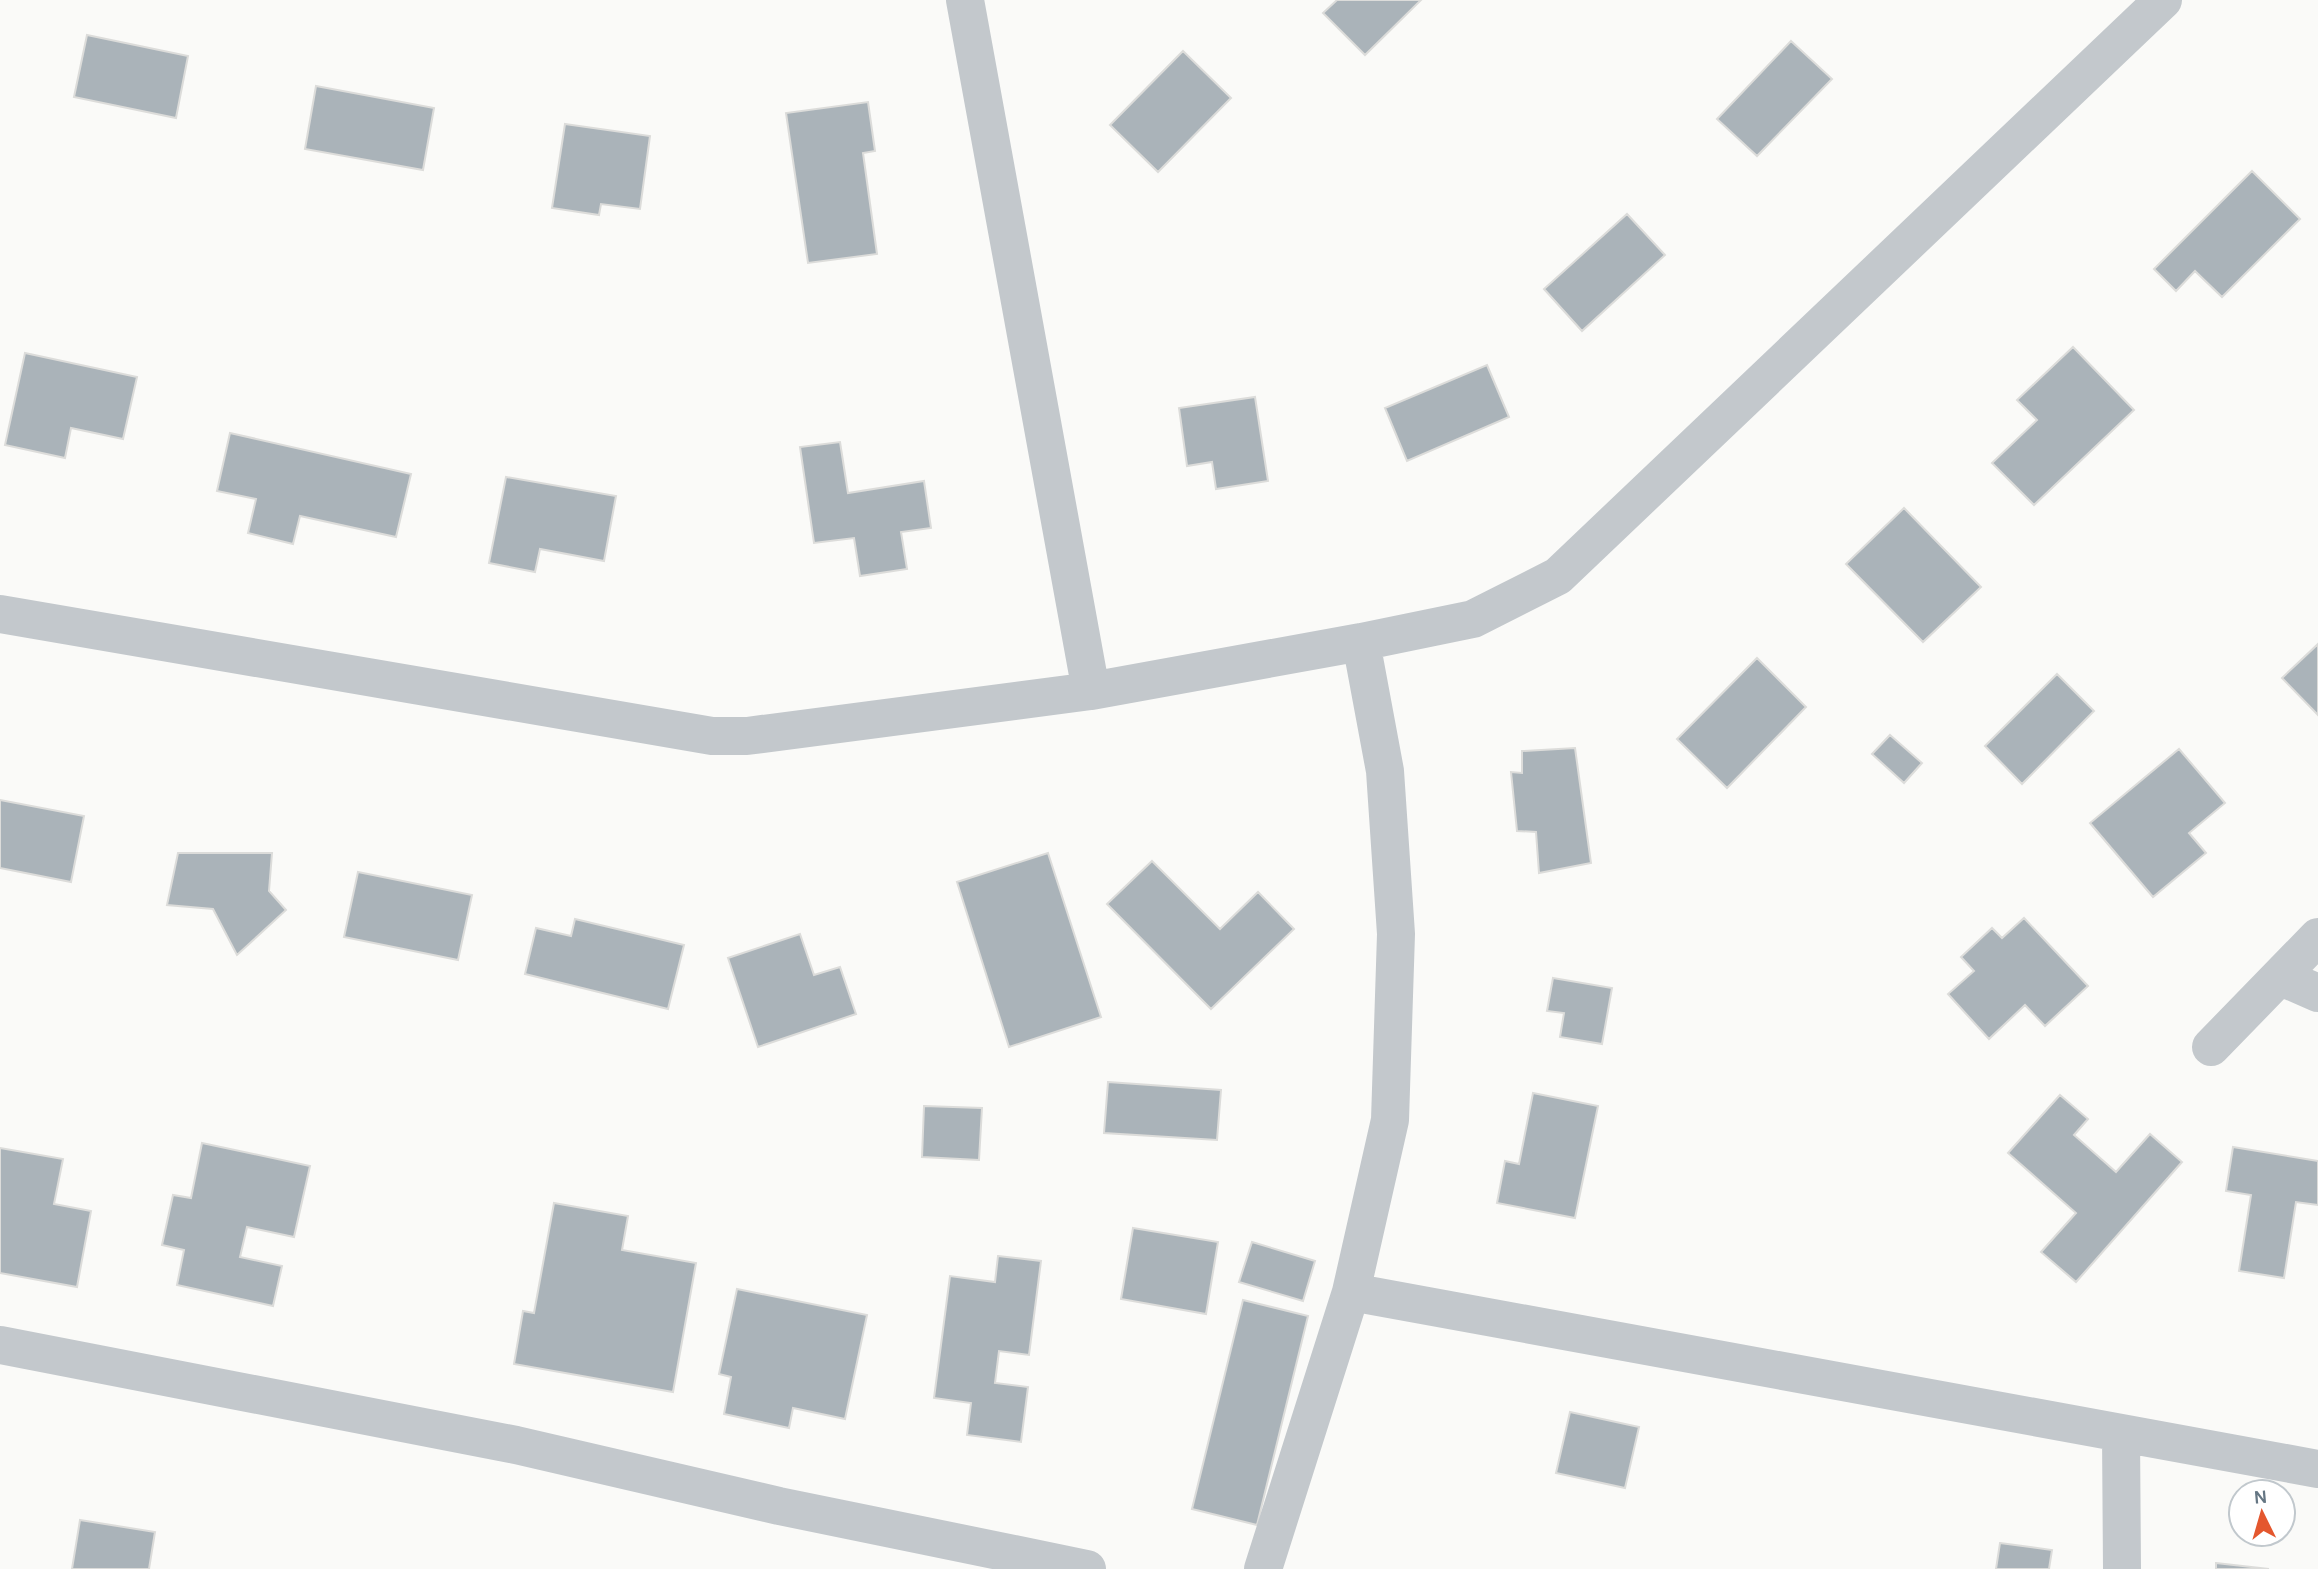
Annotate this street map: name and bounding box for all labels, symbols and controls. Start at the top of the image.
north arrow [2227,1478,2297,1548]
text: N [2253,1486,2268,1509]

